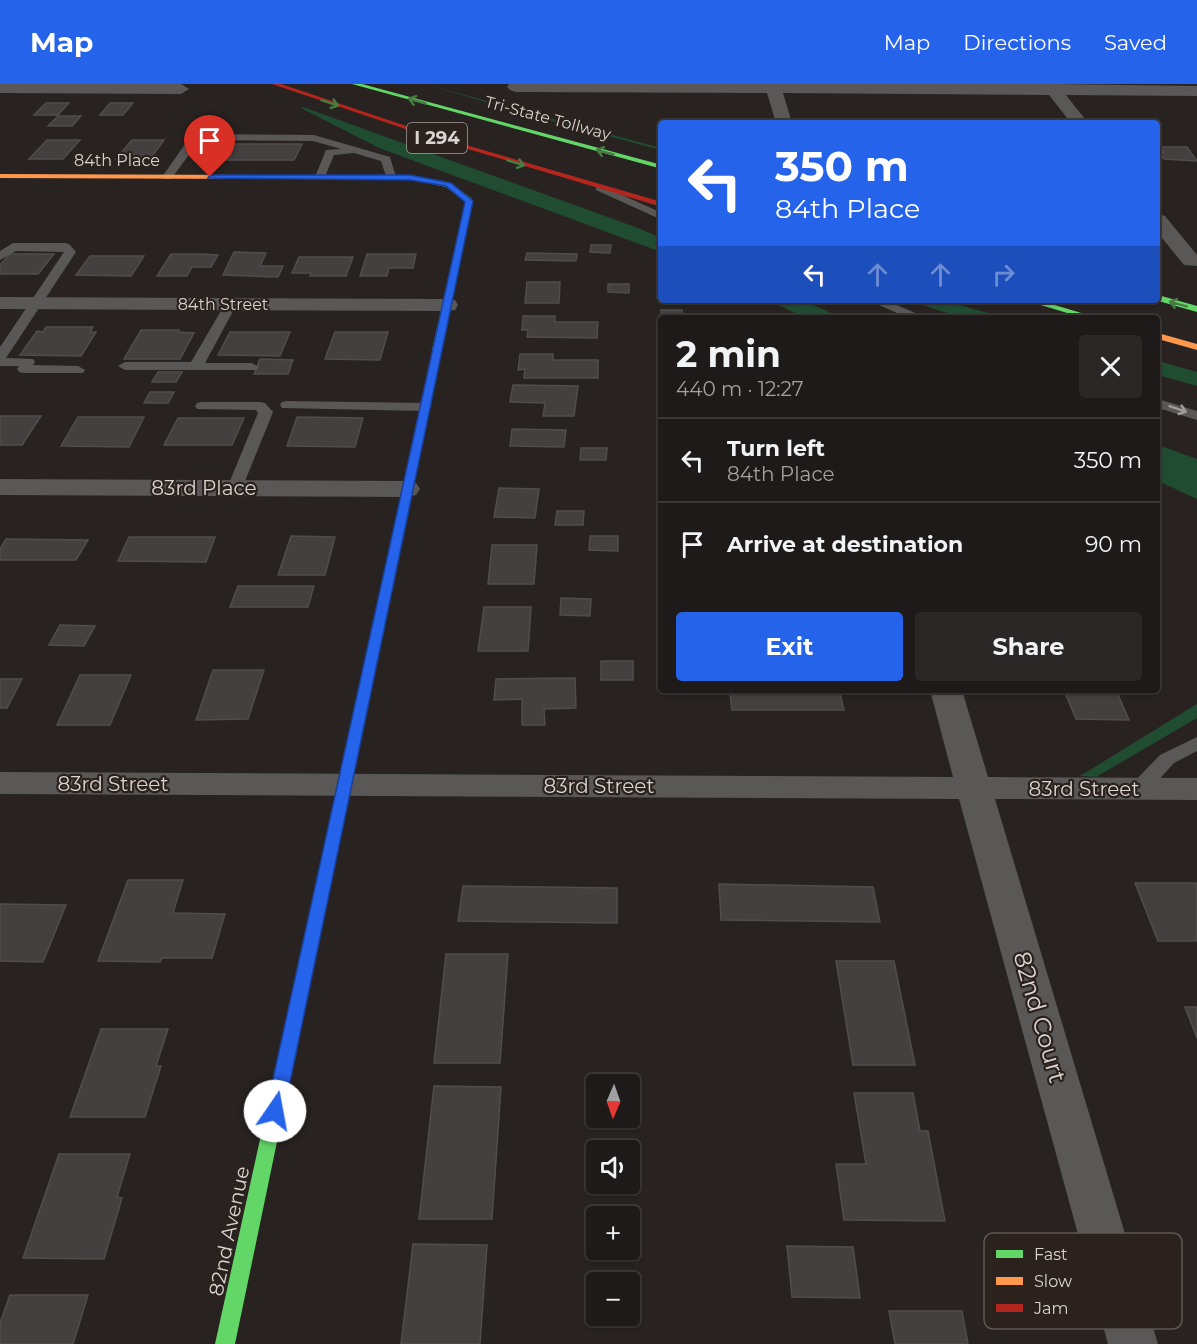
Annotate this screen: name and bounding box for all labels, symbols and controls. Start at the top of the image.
text: Map [30,25,93,59]
text: Map [884,30,930,55]
text: Directions [963,30,1071,55]
text: Saved [1104,30,1167,55]
street label: Tri-State Tollway [483,92,613,144]
one-way arrow [408,95,427,106]
one-way arrow [320,99,339,110]
pin [184,115,235,177]
road number: I 294 [407,123,467,153]
icon: arrive [193,124,226,157]
text: 350 m [775,140,909,192]
icon: left [676,144,754,222]
one-way arrow [596,146,615,157]
street label: 84th Place [74,151,160,170]
one-way arrow [506,158,525,169]
text: 84th Place [775,192,920,225]
icon: left [798,258,831,291]
icon: ahead [861,258,894,291]
icon: ahead [924,258,957,291]
icon: right [987,258,1020,291]
street label: 84th Street [178,295,269,314]
one-way arrow [1168,297,1187,309]
text: 2 min [676,332,781,376]
button: close [1079,335,1142,398]
text: 440 m · 12:27 [676,377,804,401]
one-way arrow [1168,405,1186,416]
text: Turn left [727,435,825,462]
icon: left [676,444,709,477]
text: 350 m [1074,447,1142,474]
text: 84th Place [727,462,835,486]
street label: 83rd Place [151,476,257,500]
icon: arrive [676,528,709,561]
text: Arrive at destination [727,531,963,558]
text: 90 m [1085,531,1142,558]
button: Exit [676,612,903,681]
button: Share [915,612,1142,681]
street label: 83rd Street [57,772,169,796]
street label: 83rd Street [543,774,655,798]
street label: 83rd Street [1028,777,1140,801]
street label: 82nd Court [1007,948,1073,1086]
north arrow [586,1074,640,1128]
map controls [586,1074,640,1326]
position arrow [243,1079,307,1143]
button: sound [586,1140,640,1194]
street label: 82nd Avenue [204,1164,254,1298]
button: + [586,1206,640,1260]
legend [984,1233,1182,1329]
text: Fast [1034,1245,1068,1264]
button: − [586,1272,640,1326]
text: Slow [1034,1272,1072,1291]
text: Jam [1033,1299,1068,1318]

